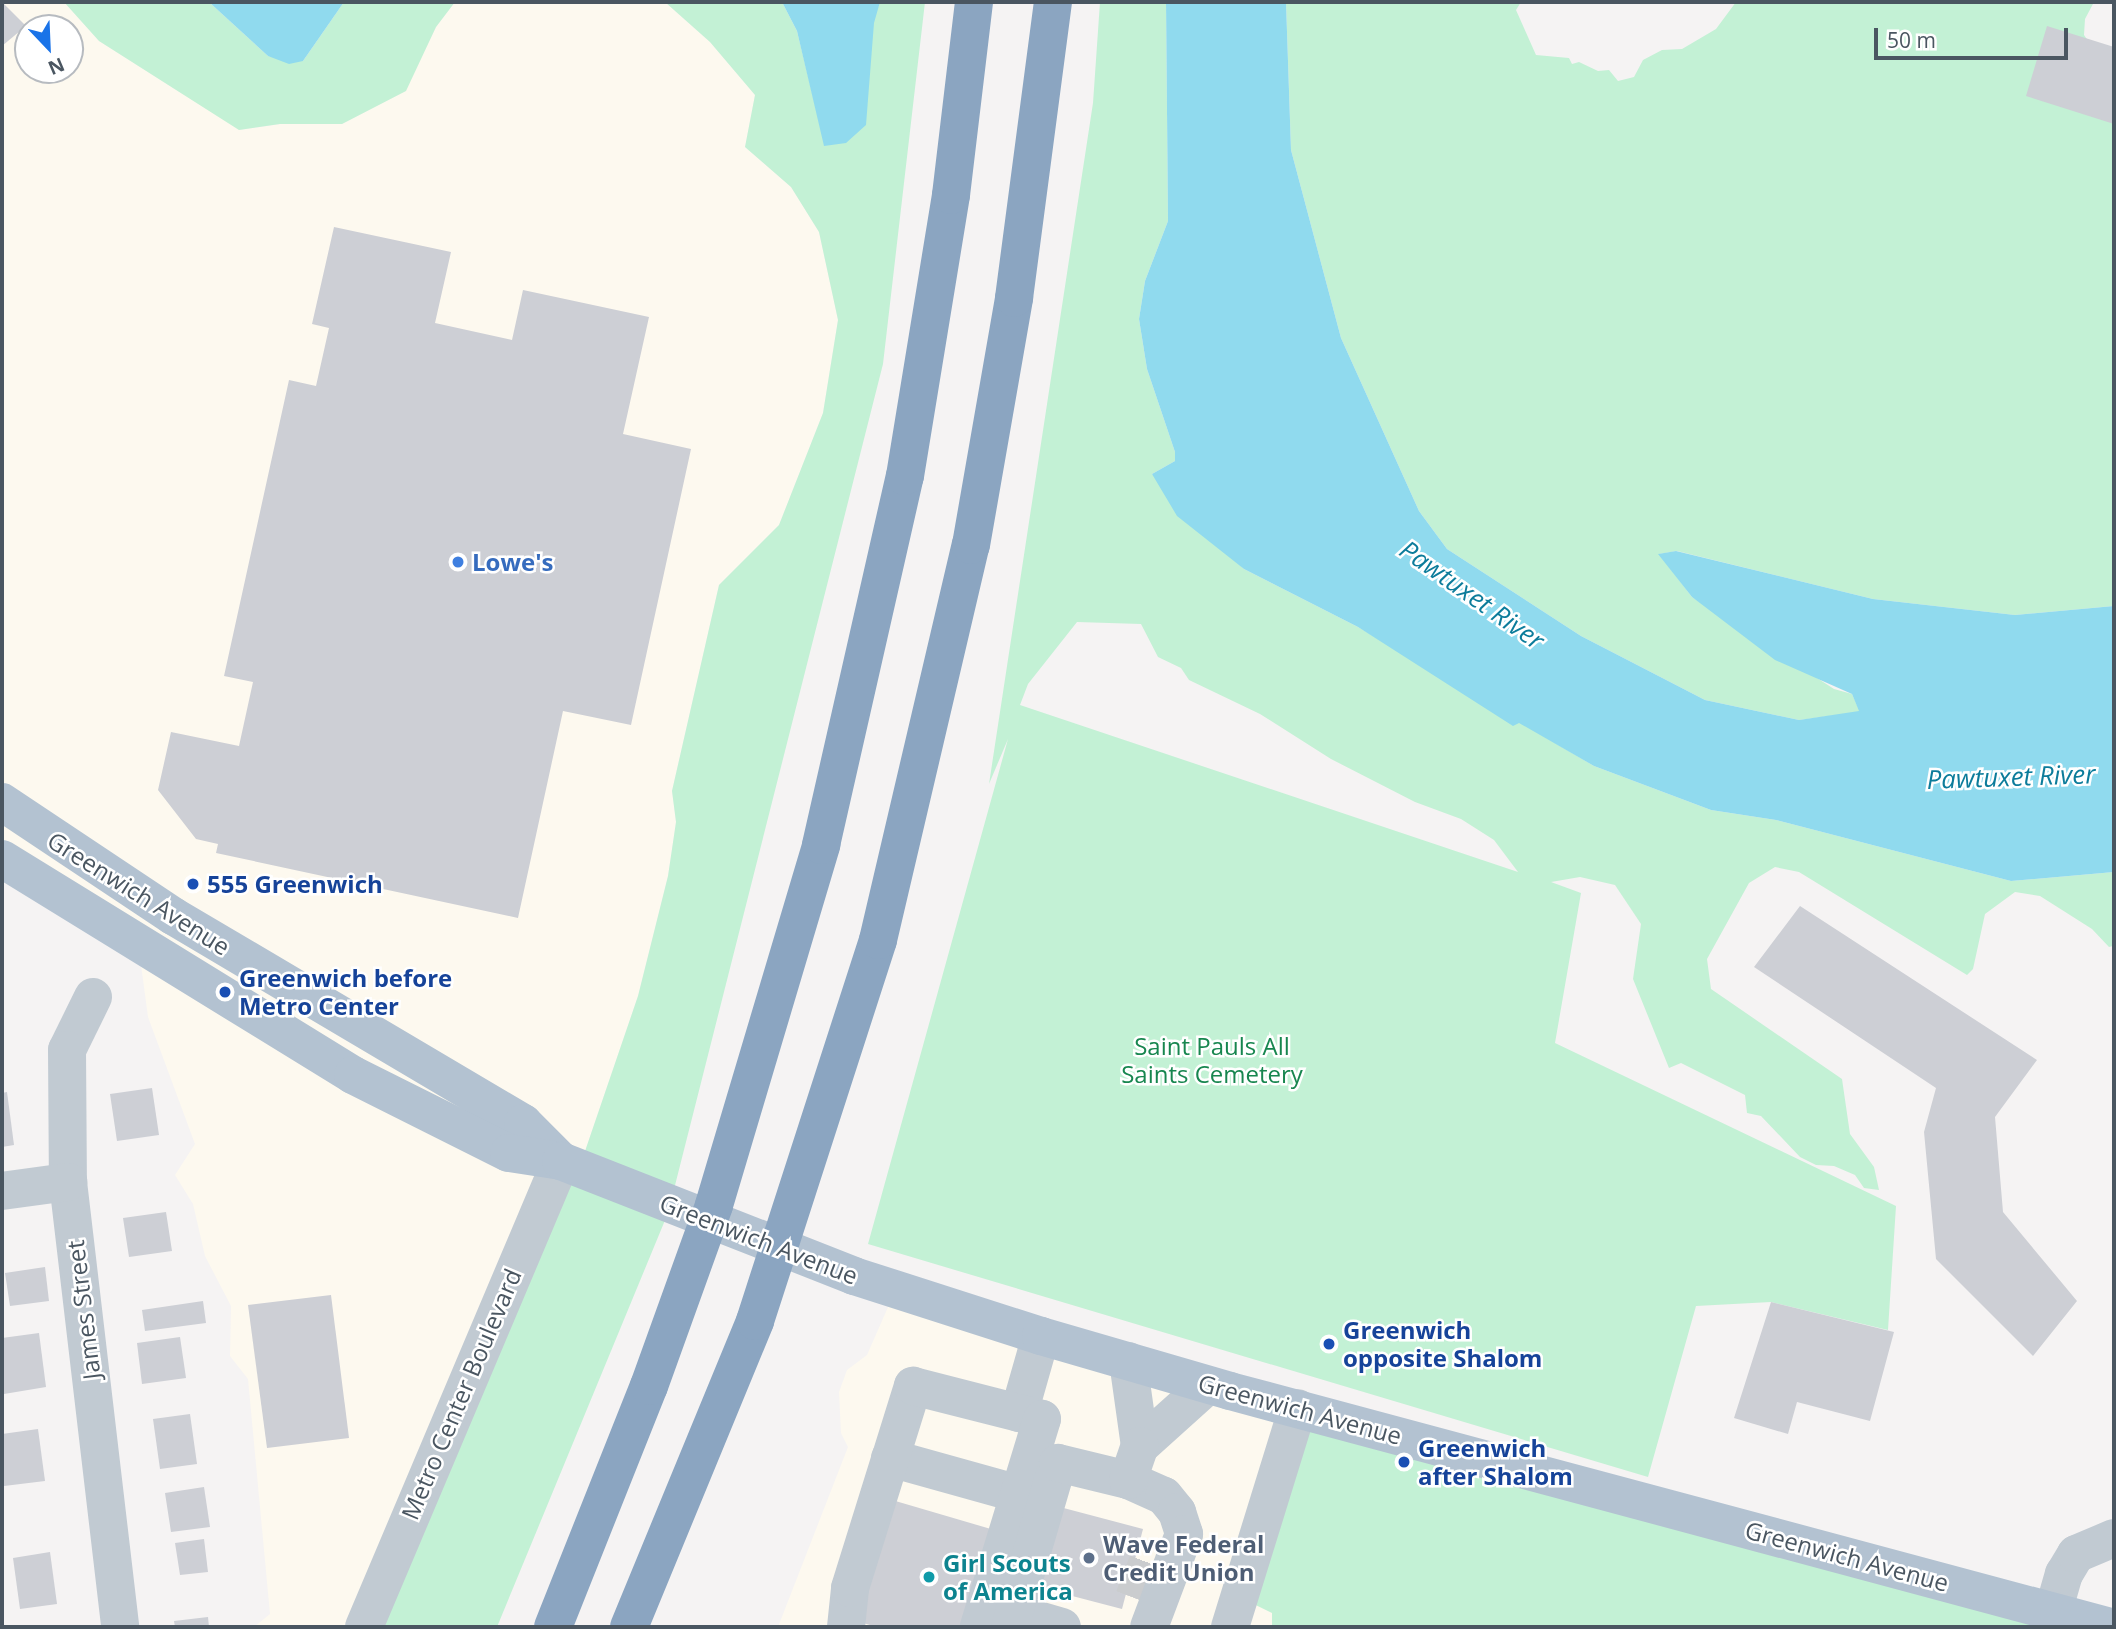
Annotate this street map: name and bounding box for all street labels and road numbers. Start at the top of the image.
street label: Greenwich Avenue [42,825,236,961]
street label: Greenwich Avenue [656,1188,862,1290]
street label: James Street [60,1239,106,1381]
street label: Metro Center Boulevard [395,1264,527,1524]
street label: Greenwich Avenue [1195,1368,1405,1450]
street label: Greenwich Avenue [1742,1515,1952,1597]

